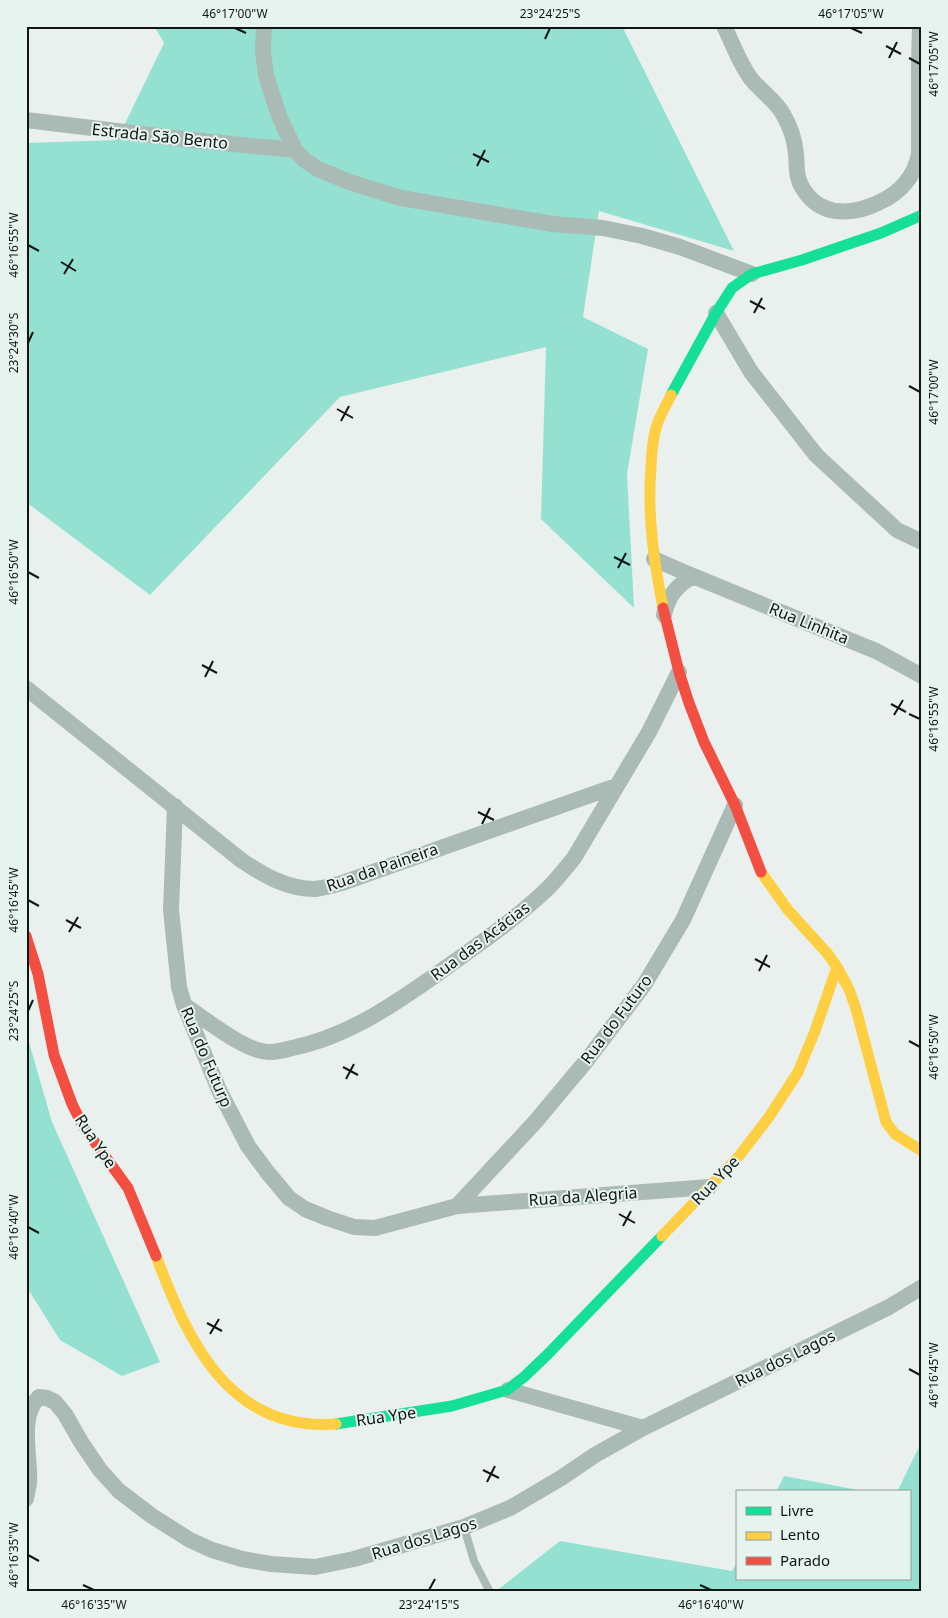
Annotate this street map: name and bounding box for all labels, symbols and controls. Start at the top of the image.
text: 46°17'00"W [202,5,268,22]
text: 23°24'25"S [520,5,581,22]
text: 46°17'05"W [818,5,884,22]
text: 46°17'05"W [925,31,942,97]
street label: Estrada São Bento [91,118,229,154]
text: 46°16'55"W [5,212,22,278]
text: 23°24'30"S [5,312,22,373]
text: 46°17'00"W [925,359,942,425]
text: 46°16'50"W [5,539,22,605]
street label: Rua Linhita [766,597,852,649]
text: 46°16'55"W [925,686,942,752]
street label: Rua da Paineira [323,838,441,896]
text: 46°16'45"W [5,867,22,933]
street label: Rua das Acácias [426,896,534,986]
street label: Rua do Futuro [575,970,657,1068]
text: 23°24'25"S [5,980,22,1041]
street label: Rua do Futurp [176,1003,238,1111]
text: 46°16'50"W [925,1014,942,1080]
street label: Rua Ype [70,1110,122,1172]
street label: Rua Ype [686,1151,744,1209]
street label: Rua da Alegria [528,1181,638,1211]
text: 46°16'40"W [5,1194,22,1260]
street label: Rua dos Lagos [731,1324,839,1392]
text: 46°16'45"W [925,1342,942,1408]
street label: Rua Ype [355,1401,417,1431]
legend [736,1490,910,1580]
text: Livre [780,1500,814,1520]
street label: Rua dos Lagos [369,1512,479,1564]
text: 46°16'35"W [5,1522,22,1588]
text: Lento [780,1524,820,1544]
text: Parado [780,1550,830,1570]
text: 46°16'35"W [61,1596,127,1613]
text: 23°24'15"S [399,1596,460,1613]
text: 46°16'40"W [678,1596,744,1613]

